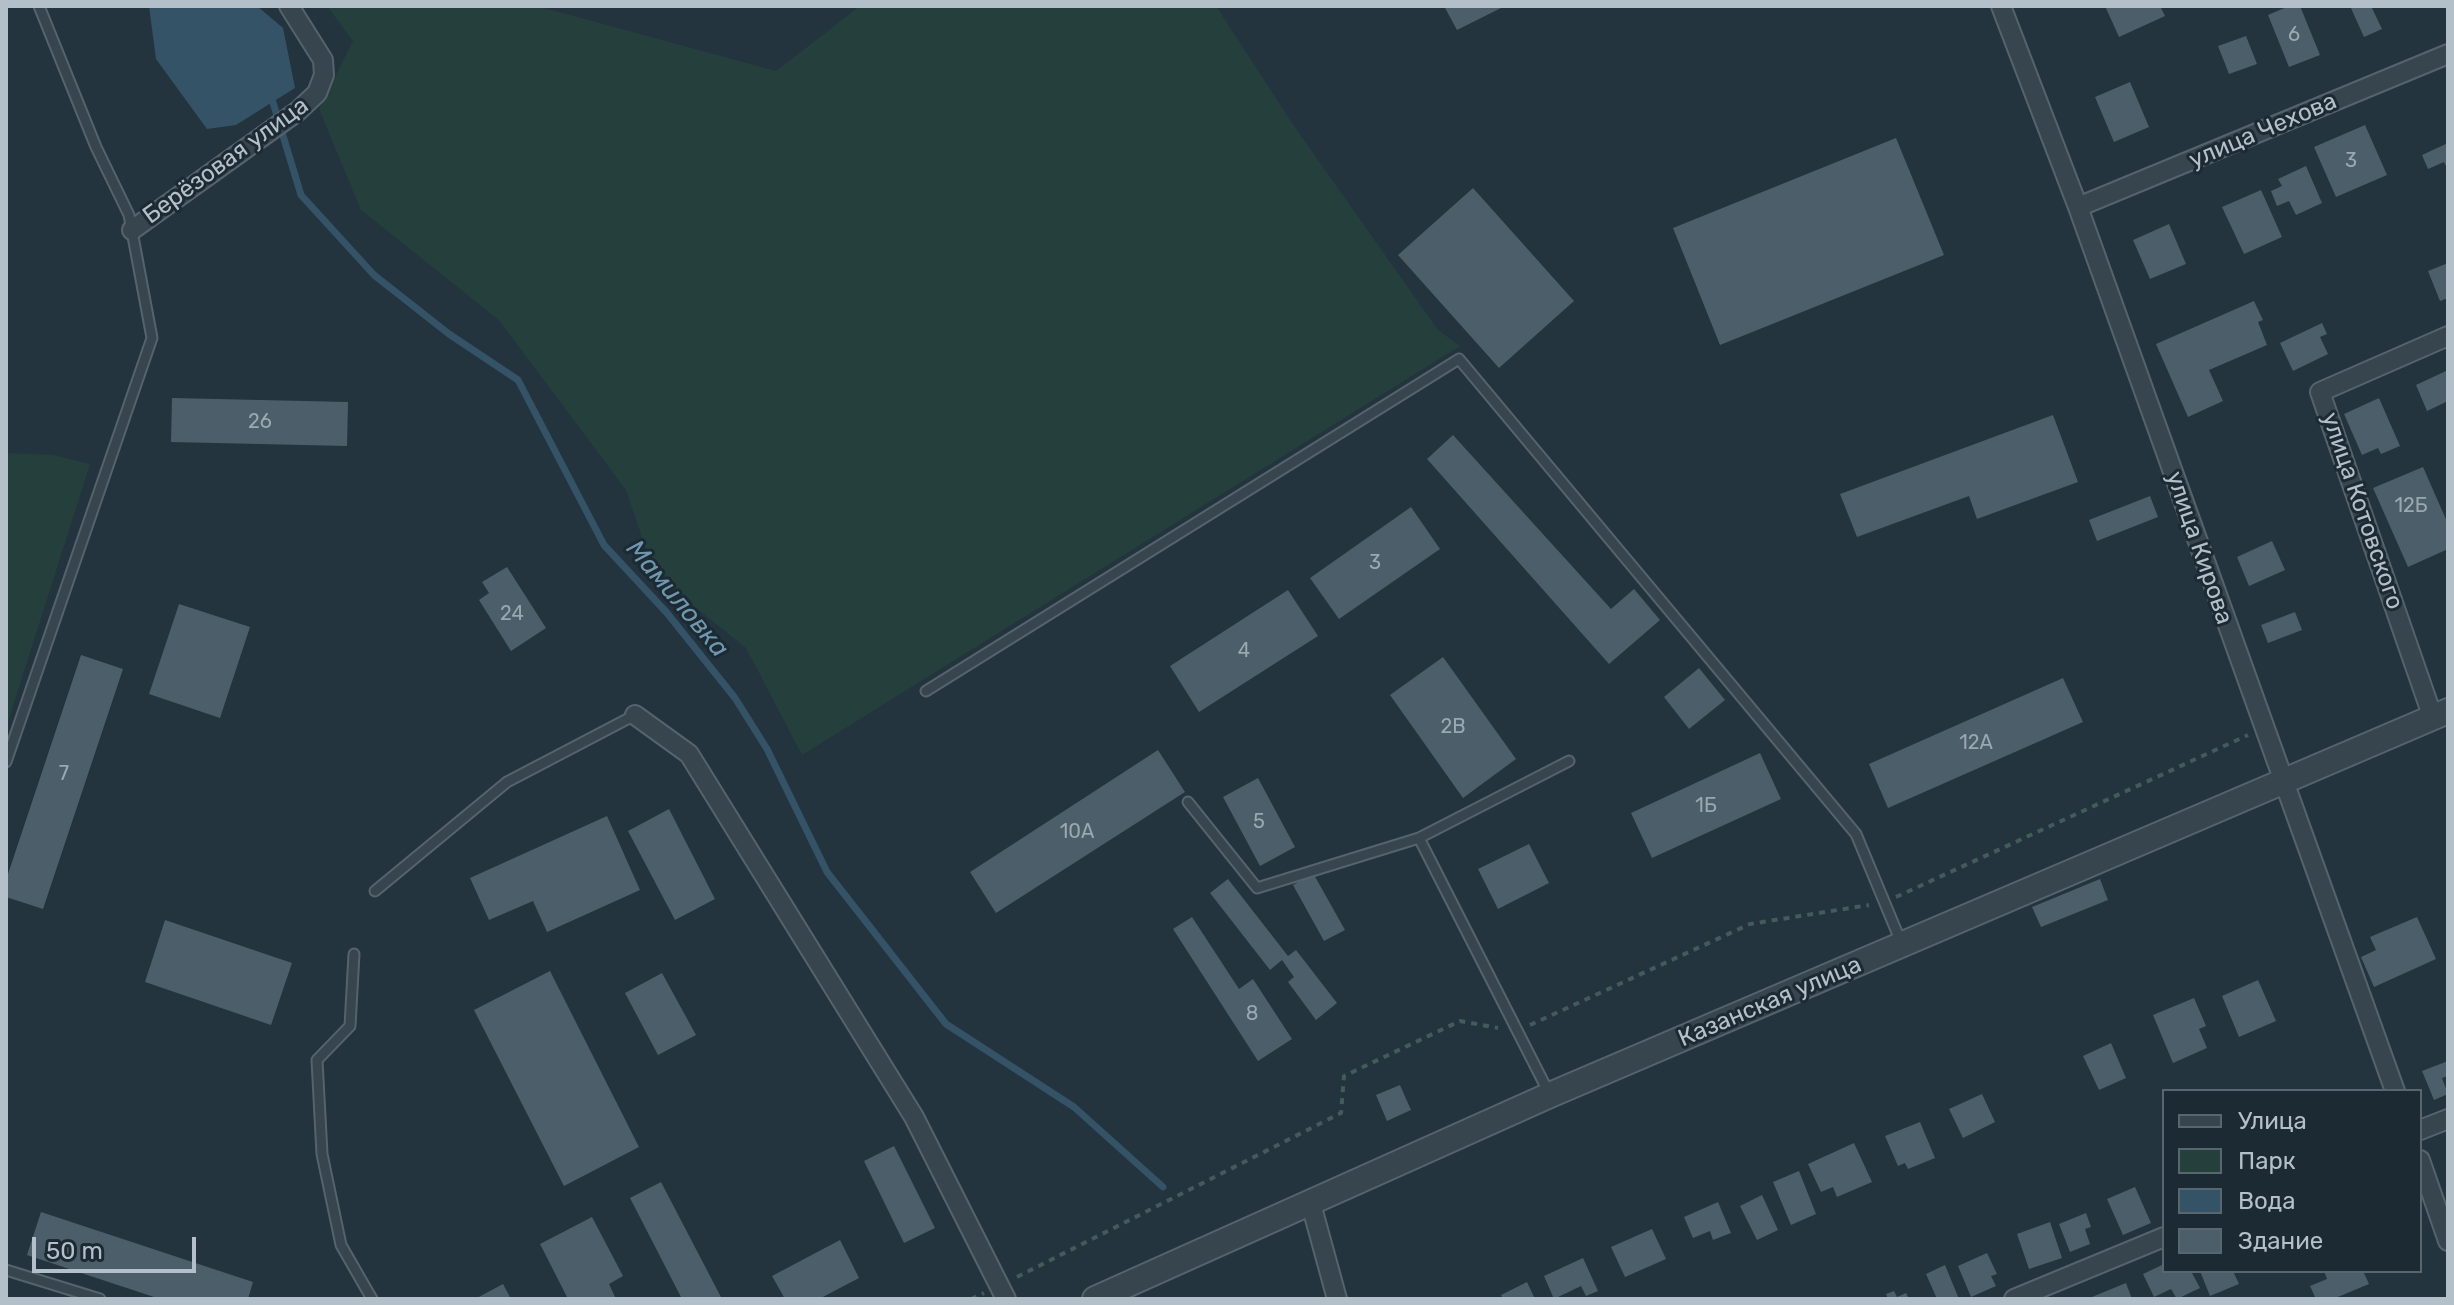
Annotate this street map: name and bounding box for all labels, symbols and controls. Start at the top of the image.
house number: 6 [2288,23,2300,47]
street label: улица Чехова [2185,87,2341,175]
street label: Берёзовая улица [138,91,314,231]
house number: 3 [2345,149,2357,173]
street label: улица Котовского [2315,409,2409,613]
house number: 26 [248,410,272,434]
street label: улица Кирова [2159,468,2239,628]
house number: 12Б [2394,494,2428,518]
water label: Мамиловка [619,534,735,664]
house number: 3 [1369,551,1381,575]
house number: 24 [500,602,524,626]
house number: 4 [1238,639,1250,663]
house number: 2В [1440,715,1466,739]
house number: 12А [1959,731,1993,755]
house number: 7 [59,762,69,786]
house number: 1Б [1695,794,1717,818]
house number: 5 [1253,810,1265,834]
house number: 10А [1060,820,1094,844]
street label: Казанская улица [1674,950,1866,1054]
house number: 8 [1246,1002,1258,1026]
legend [2162,1089,2422,1273]
text: Улица [2238,1107,2307,1135]
text: Парк [2238,1147,2296,1175]
text: Вода [2238,1187,2295,1215]
scale bar [36,1221,200,1271]
text: Здание [2238,1227,2323,1255]
text: 50 m [46,1237,103,1265]

